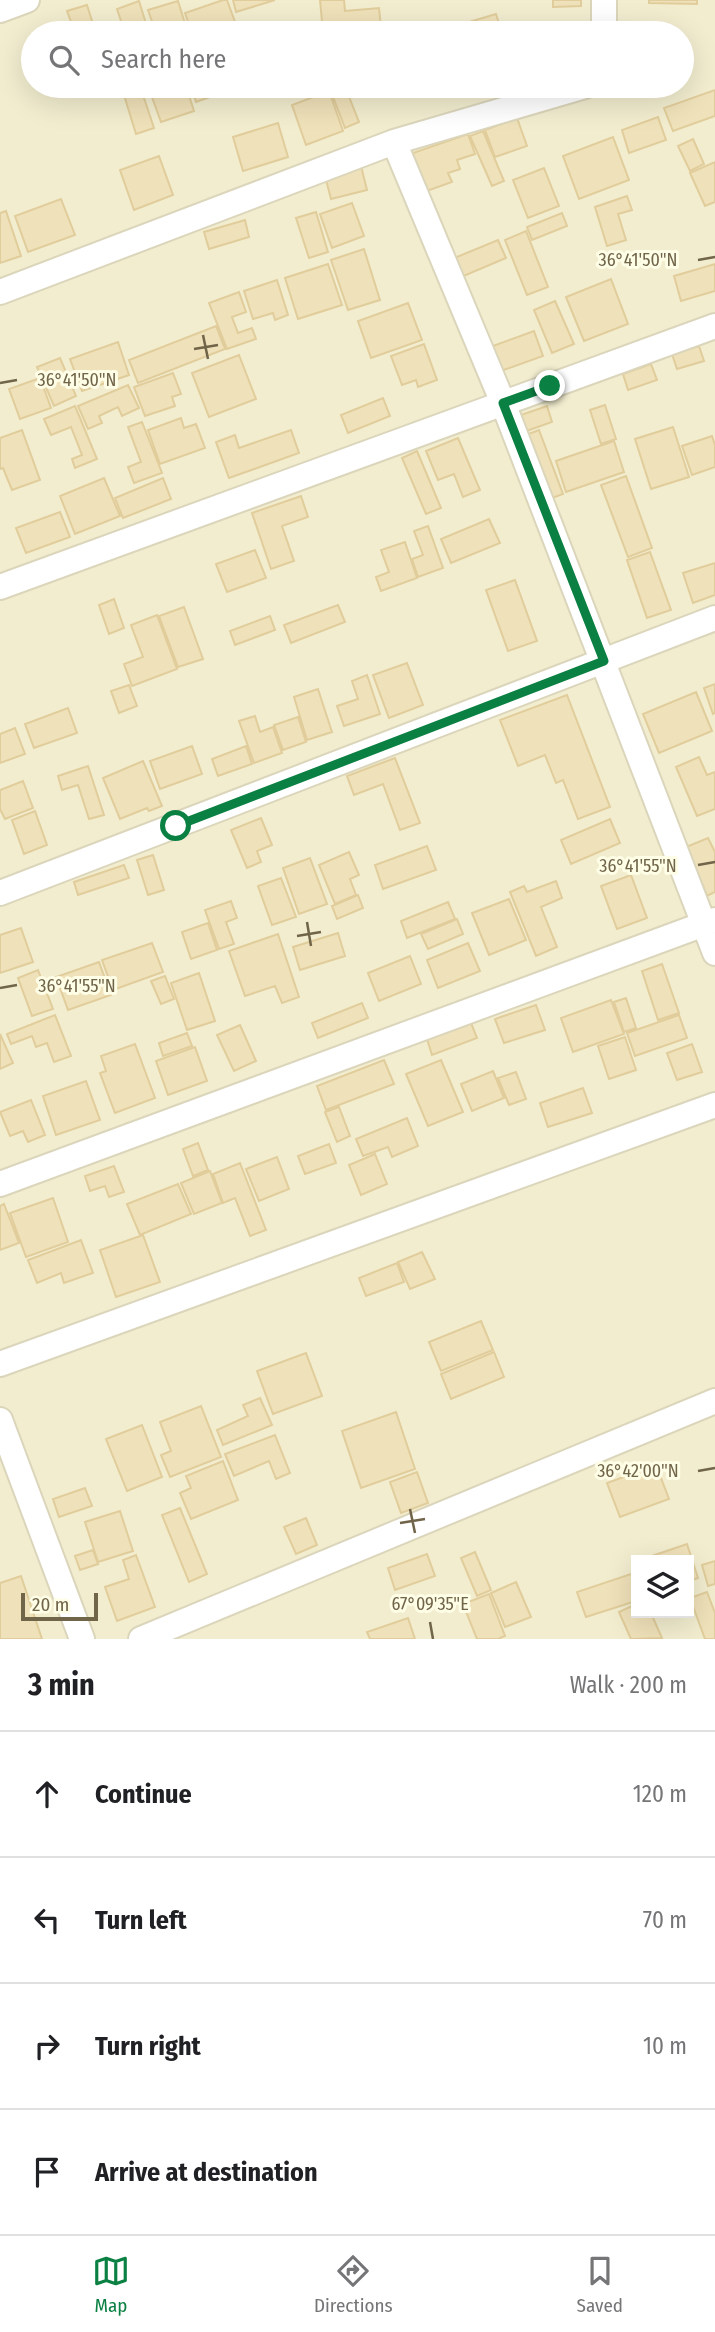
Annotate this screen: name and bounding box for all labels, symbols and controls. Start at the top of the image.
search box [21,21,694,98]
icon: search [45,41,83,79]
text: Search here [101,44,226,75]
text: 36°41'50"N [599,249,677,271]
text: 36°41'50"N [38,369,116,391]
route end [534,370,565,401]
route start [160,810,191,841]
text: 36°41'55"N [599,855,677,877]
text: 36°41'55"N [38,975,116,997]
text: 36°42'00"N [597,1460,679,1482]
map controls [631,1555,694,1618]
button: layers [631,1555,694,1618]
scale bar [21,1590,98,1622]
text: 20 m [32,1593,69,1616]
text: 67°09'35"E [391,1593,469,1615]
text: 3 min [28,1667,95,1703]
text: Walk · 200 m [570,1671,687,1699]
icon: ahead [28,1775,66,1813]
text: Continue [95,1779,192,1810]
text: 120 m [633,1780,687,1808]
icon: left [28,1901,66,1939]
text: Turn left [95,1905,187,1936]
text: 70 m [643,1906,687,1934]
icon: right [28,2027,66,2065]
text: Turn right [95,2031,201,2062]
text: 10 m [643,2032,687,2060]
icon: arrive [28,2153,66,2191]
text: Arrive at destination [95,2157,318,2188]
tab: Map [92,2252,130,2317]
tab: Directions [314,2252,393,2317]
tab: Saved [577,2252,623,2317]

